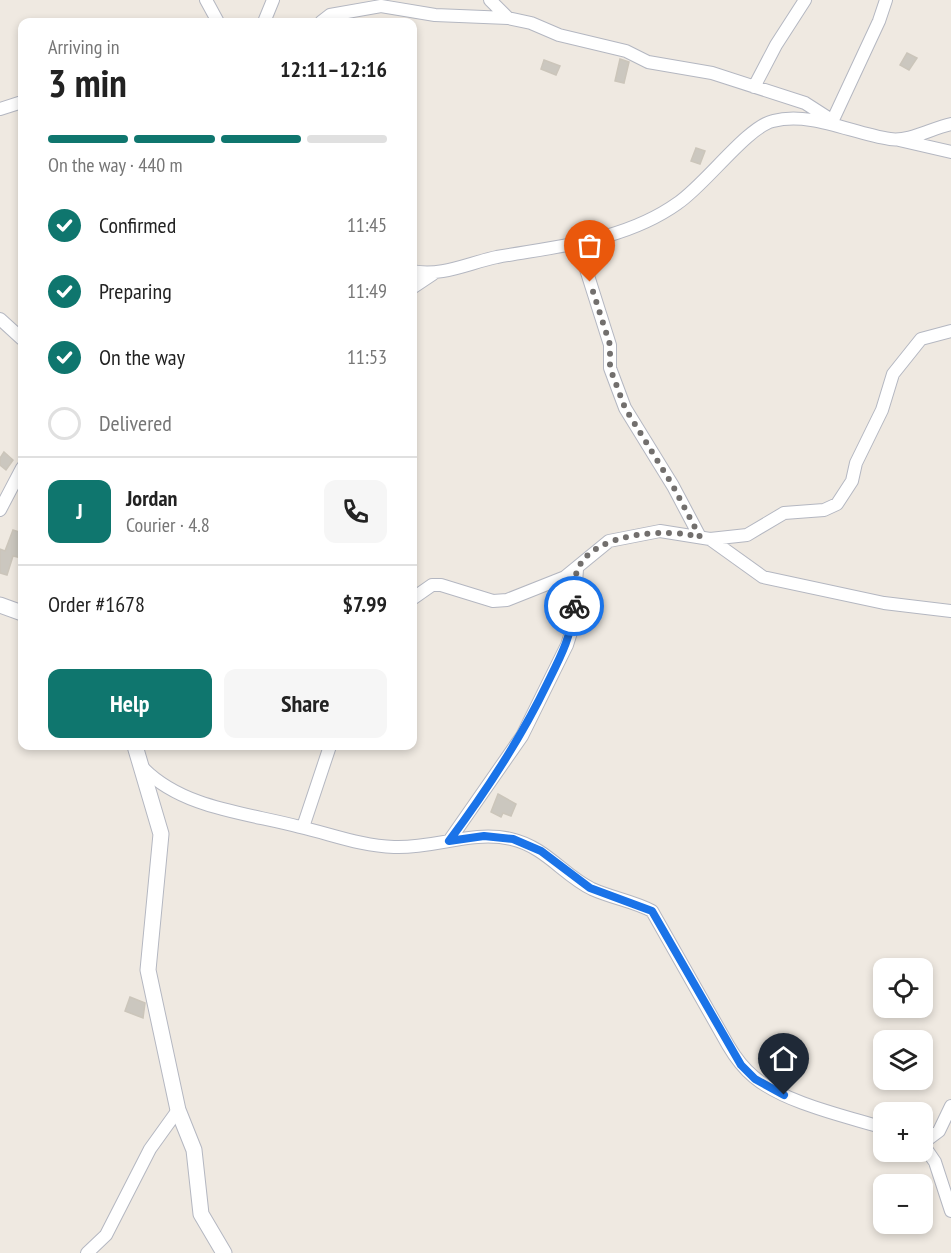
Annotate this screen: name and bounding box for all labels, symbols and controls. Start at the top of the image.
text: Arriving in [48,34,120,60]
text: 12:11–12:16 [280,55,387,83]
text: 3 min [48,57,127,108]
text: On the way · 440 m [48,152,183,178]
icon: check [48,209,81,242]
text: Confirmed [99,211,176,239]
text: 11:45 [347,212,387,238]
pin [564,220,615,282]
icon: bag [573,229,606,262]
icon: check [48,275,81,308]
text: Preparing [99,277,172,305]
text: 11:49 [347,278,387,304]
icon: check [48,341,81,374]
text: On the way [99,343,185,371]
text: 11:53 [347,344,387,370]
text: Delivered [99,409,172,437]
button: phone [324,480,387,543]
text: Jordan [126,484,177,512]
text: J [76,497,83,525]
text: Courier · 4.8 [126,512,210,538]
courier [544,576,604,636]
text: Order #1678 [48,590,145,618]
text: $7.99 [342,590,387,618]
icon: bike [558,590,591,623]
button: Help [48,669,212,738]
button: Share [224,669,387,738]
map controls [873,958,933,1234]
button: locate [873,958,933,1018]
button: layers [873,1030,933,1090]
pin [758,1033,809,1095]
icon: home [767,1042,800,1075]
button: + [873,1102,933,1162]
button: − [873,1174,933,1234]

